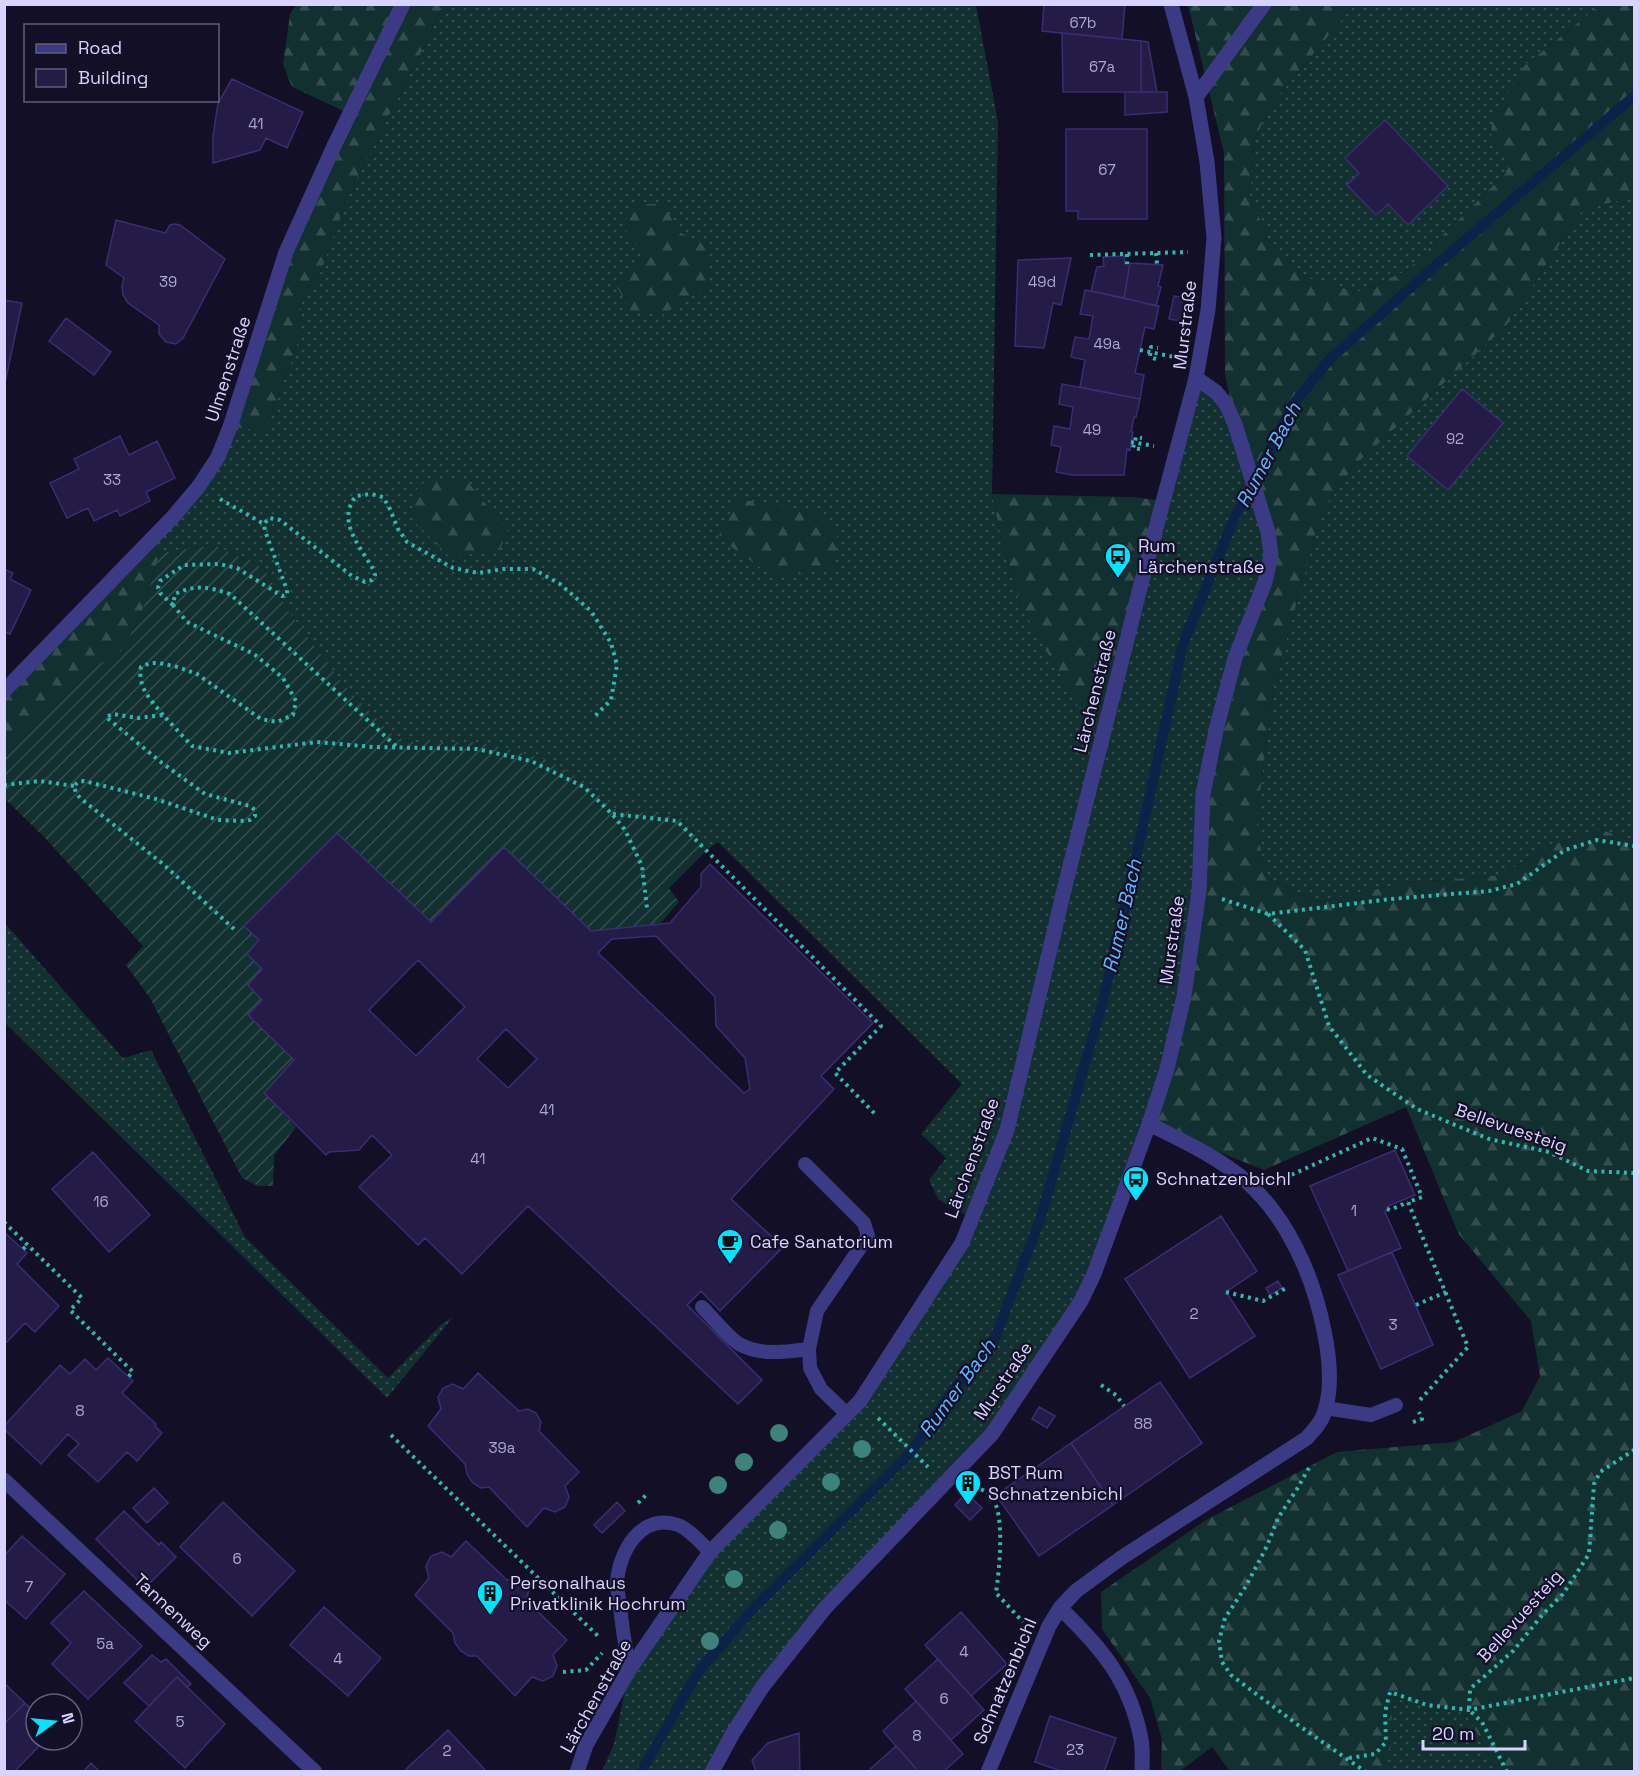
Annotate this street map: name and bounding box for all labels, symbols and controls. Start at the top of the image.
house number: 67b [1069,13,1097,32]
legend [24,24,219,102]
text: Road [78,36,122,59]
house number: 67a [1089,57,1115,76]
text: Building [78,66,148,89]
house number: 41 [248,114,264,133]
house number: 67 [1098,160,1116,179]
house number: 39 [159,272,177,291]
house number: 49d [1028,272,1056,291]
street label: Murstraße [1168,279,1201,371]
street label: Ulmenstraße [200,313,255,425]
house number: 49a [1093,334,1121,353]
water label: Rumer Bach [1229,397,1307,512]
house number: 49 [1083,420,1101,439]
house number: 92 [1446,429,1464,448]
house number: 33 [103,470,121,489]
place label: Rum Lärchenstraße [1138,534,1264,578]
bus stop icon: Rum Lärchenstraße [1103,541,1133,579]
street label: Lärchenstraße [1068,627,1121,755]
water label: Rumer Bach [1096,856,1148,975]
street label: Murstraße [1154,894,1189,986]
street label: Lärchenstraße [939,1094,1004,1221]
street label: Bellevuesteig [1452,1098,1570,1157]
house number: 41 [539,1100,555,1119]
house number: 41 [470,1149,486,1168]
bus stop icon: Schnatzenbichl [1121,1164,1151,1202]
place label: Schnatzenbichl [1156,1167,1291,1190]
house number: 16 [93,1192,109,1211]
house number: 1 [1351,1201,1357,1220]
cafe icon: Cafe Sanatorium [715,1227,745,1265]
place label: Cafe Sanatorium [750,1230,893,1253]
house number: 2 [1189,1304,1199,1323]
house number: 3 [1388,1315,1398,1334]
water label: Rumer Bach [913,1333,1002,1442]
street label: Murstraße [968,1337,1037,1424]
house number: 8 [75,1401,85,1420]
house number: 88 [1134,1414,1152,1433]
house number: 39a [489,1438,516,1457]
place label: BST Rum Schnatzenbichl [988,1461,1123,1505]
building icon: BST Rum Schnatzenbichl [953,1468,983,1506]
house number: 6 [232,1549,242,1568]
street label: Bellevuesteig [1472,1565,1567,1667]
street label: Tannenweg [129,1568,218,1653]
place label: Personalhaus Privatklinik Hochrum [510,1571,686,1615]
house number: 7 [25,1577,33,1596]
building icon: Personalhaus Privatklinik Hochrum [475,1578,505,1616]
street label: Schnatzenbichl [968,1614,1041,1747]
house number: 5a [96,1634,114,1653]
street label: Lärchenstraße [555,1635,636,1757]
house number: 4 [959,1642,969,1661]
house number: 4 [333,1649,343,1668]
house number: 6 [939,1689,949,1708]
north arrow [24,1692,84,1752]
text: N [56,1710,80,1726]
house number: 5 [176,1712,185,1731]
scale bar [1423,1713,1525,1751]
text: 20 m [1432,1722,1475,1745]
house number: 8 [912,1726,922,1745]
house number: 23 [1066,1740,1084,1759]
house number: 2 [442,1741,452,1760]

